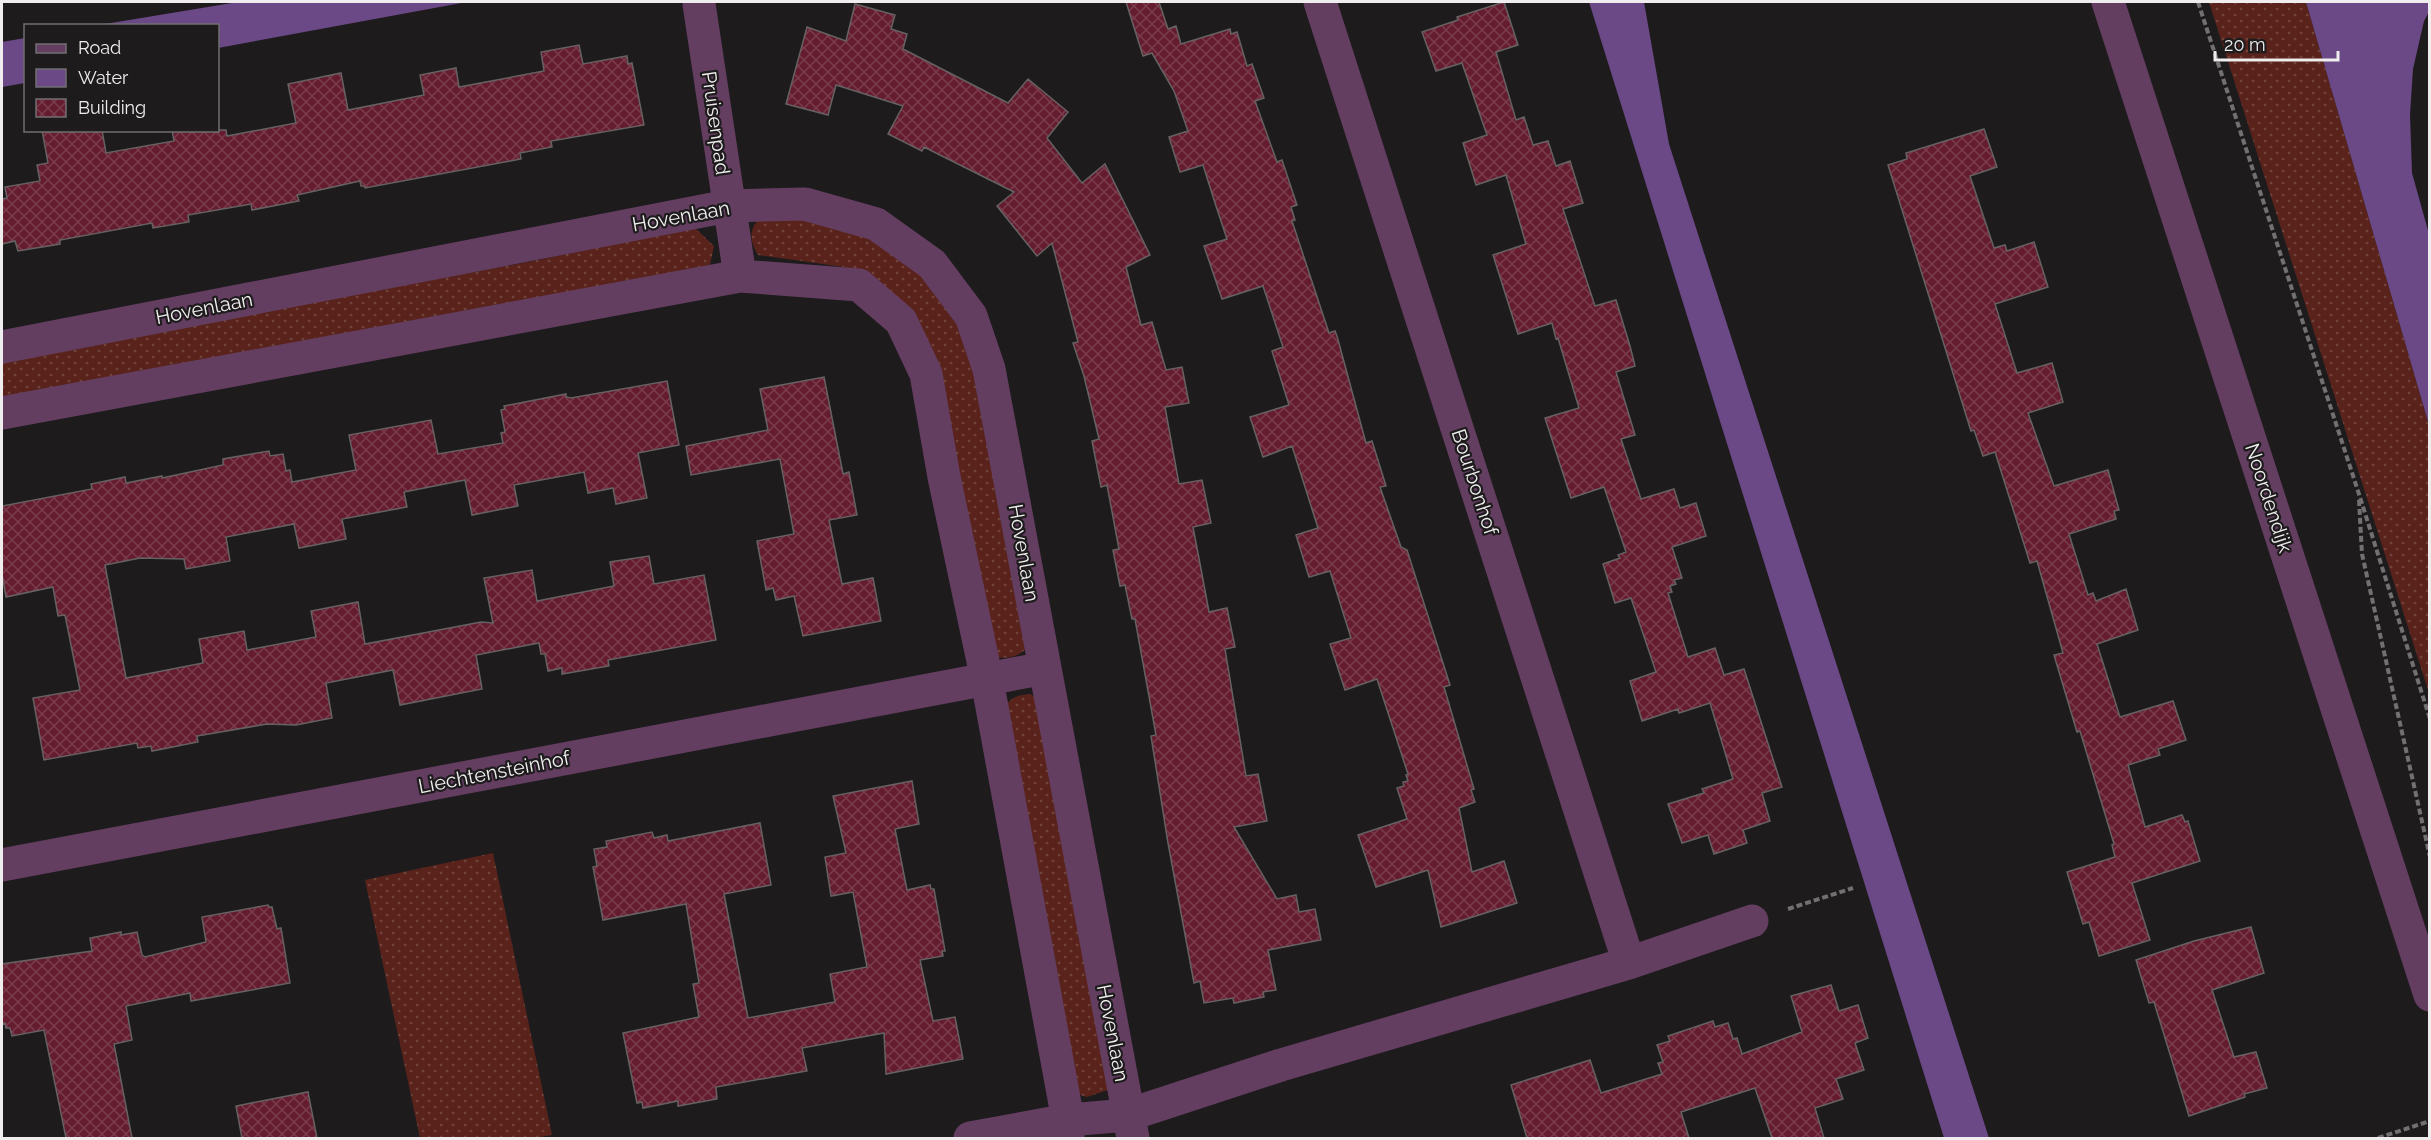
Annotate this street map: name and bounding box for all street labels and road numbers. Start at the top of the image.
street label: Pruisenpad [697,70,735,176]
street label: Hovenlaan [630,196,732,236]
street label: Hovenlaan [153,287,255,329]
street label: Bourbonhof [1447,426,1504,539]
street label: Noordendijk [2240,440,2298,556]
street label: Hovenlaan [1004,502,1044,604]
street label: Liechtensteinhof [416,745,573,798]
street label: Hovenlaan [1092,982,1134,1084]

